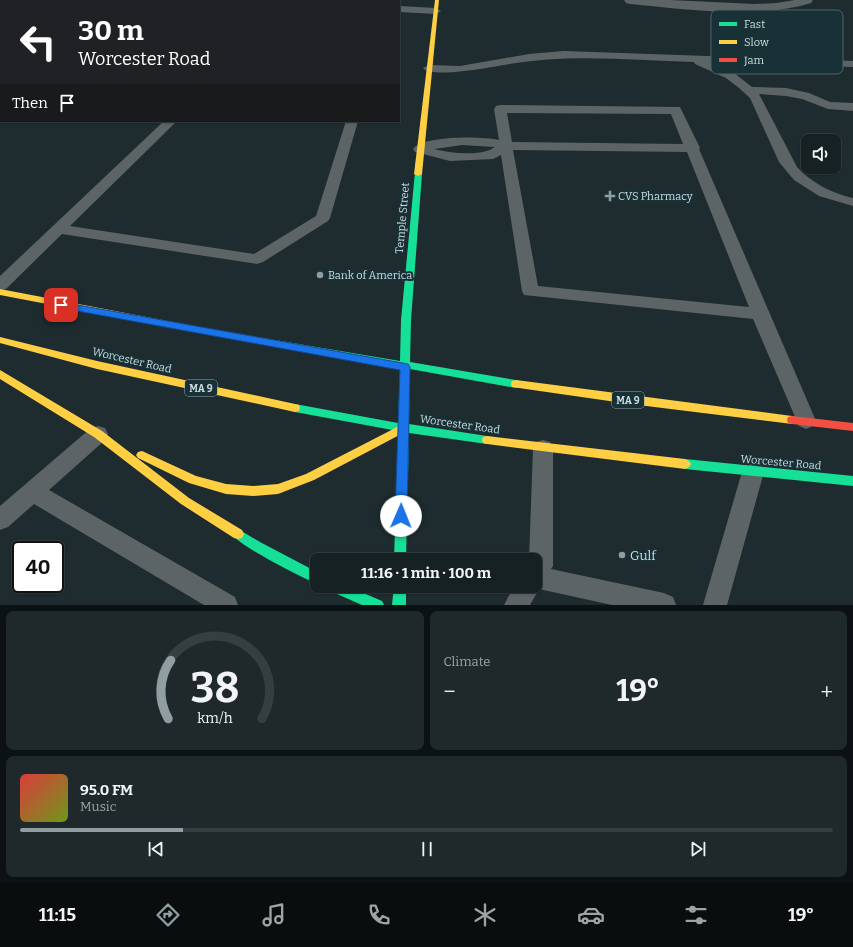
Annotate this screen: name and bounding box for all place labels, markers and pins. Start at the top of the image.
place label: CVS Pharmacy [618,190,693,203]
marker: CVS Pharmacy [605,191,615,201]
place label: Bank of America [328,269,412,282]
marker: Bank of America [315,270,325,280]
pin [44,288,78,322]
place label: Gulf [630,548,657,563]
marker: Gulf [617,550,627,560]

